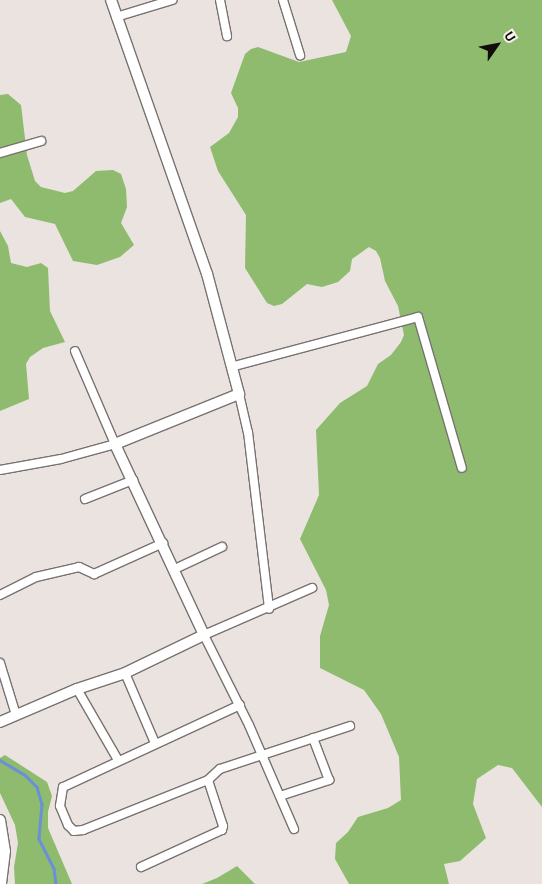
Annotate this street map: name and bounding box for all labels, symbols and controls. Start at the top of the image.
north arrow [472,20,522,70]
text: U [501,29,518,44]

